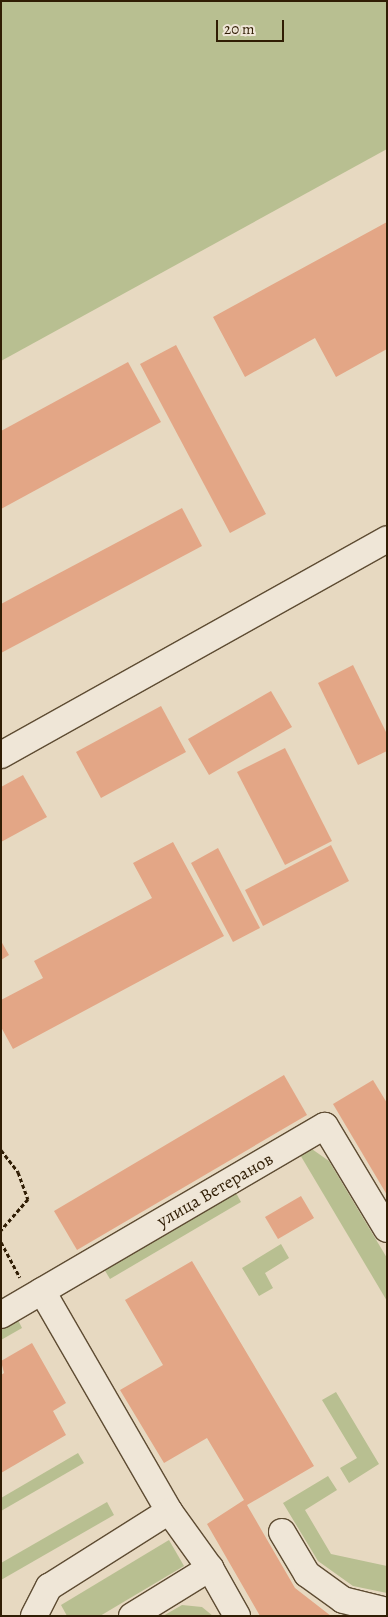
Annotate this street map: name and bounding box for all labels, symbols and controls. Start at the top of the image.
scale bar [218,10,286,42]
text: 20 m [224,19,255,39]
street label: улица Ветеранов [153,1148,277,1232]

